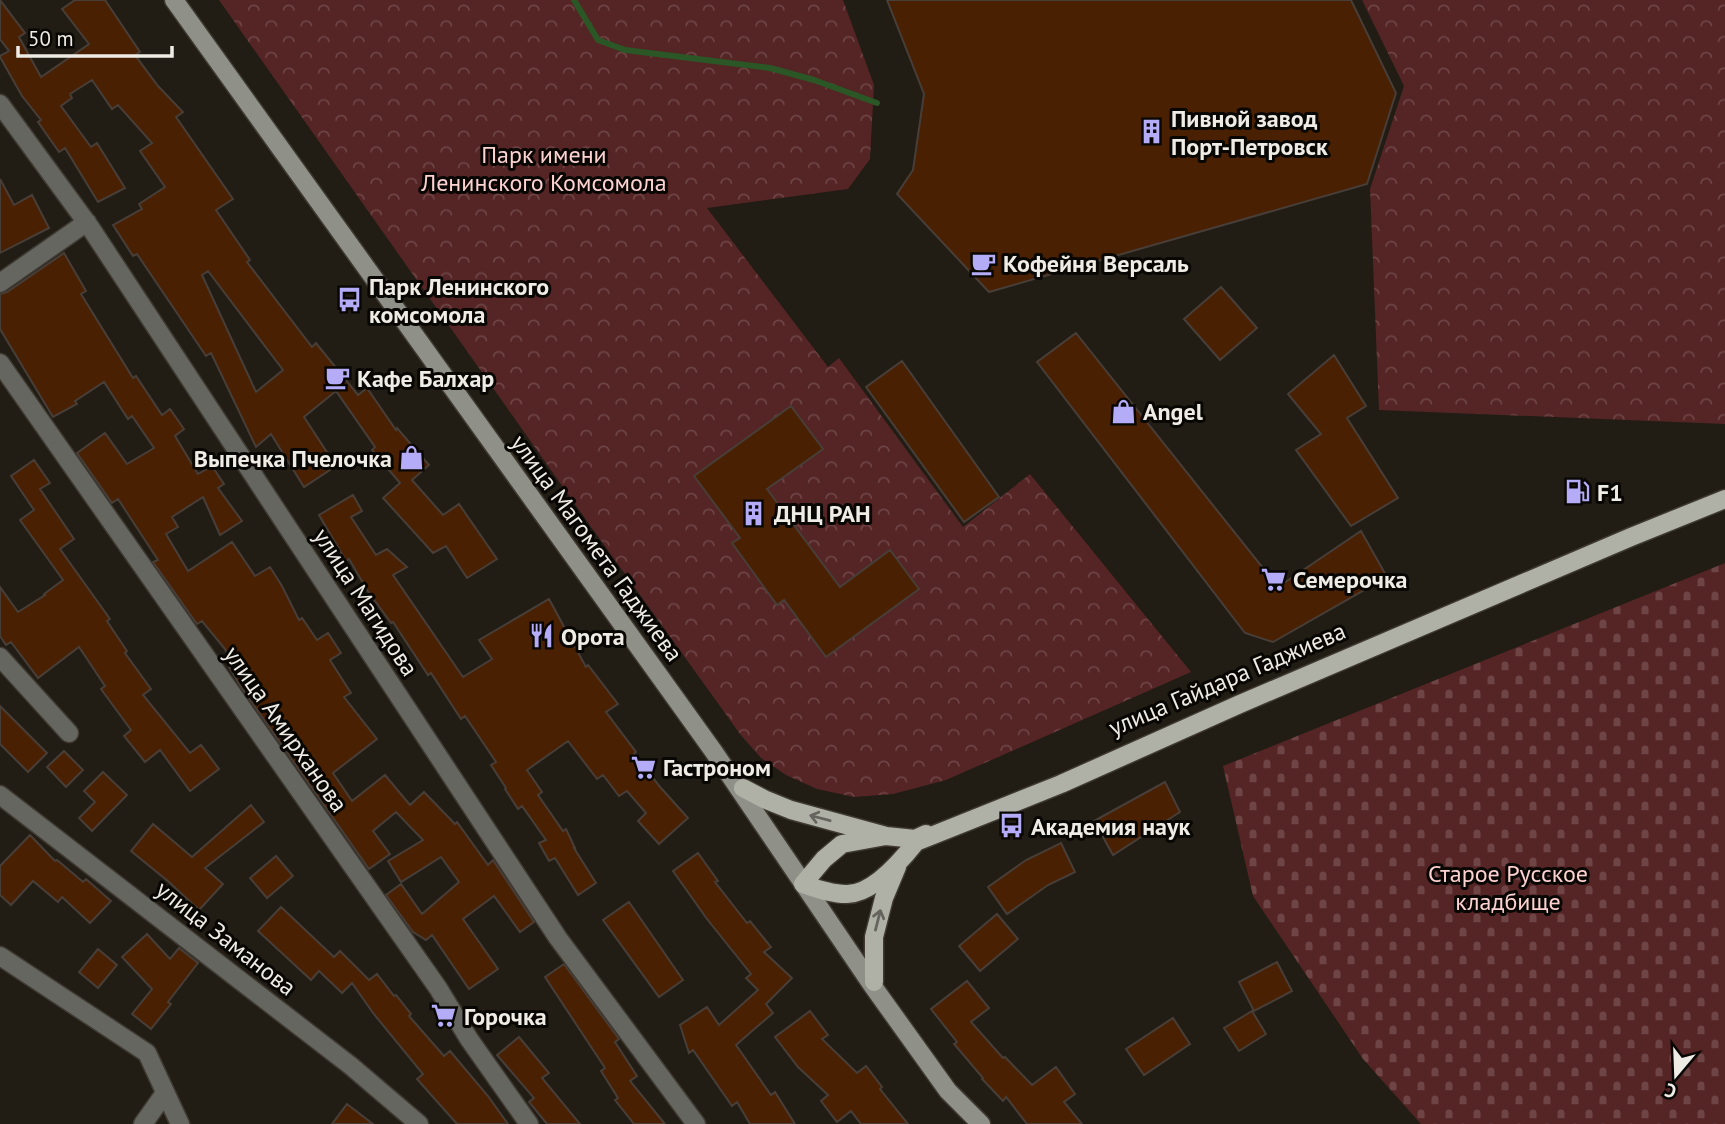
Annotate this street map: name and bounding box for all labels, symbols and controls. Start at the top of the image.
scale bar [18,14,172,58]
text: 50 m [28,25,74,52]
place label: Пивной завод Порт-Петровск [1171,103,1328,162]
building icon: Пивной завод Порт-Петровск [1137,118,1165,146]
park label: Парк имени Ленинского Комсомола [420,139,667,198]
place label: Кофейня Версаль [1003,248,1189,279]
cafe icon: Кофейня Версаль [969,249,997,277]
place label: Парк Ленинского комсомола [369,271,549,330]
bus stop icon: Парк Ленинского комсомола [335,286,363,314]
place label: Кафе Балхар [357,363,494,394]
cafe icon: Кафе Балхар [323,364,351,392]
place label: Angel [1143,396,1204,427]
shop icon: Angel [1109,397,1137,425]
street label: улица Магомета Гаджиева [504,428,690,668]
place label: Выпечка Пчелочка [194,443,392,474]
shop icon: Выпечка Пчелочка [398,444,426,472]
place label: F1 [1597,477,1623,508]
fuel station icon: F1 [1563,478,1591,506]
place label: ДНЦ РАН [774,498,871,529]
building icon: ДНЦ РАН [740,499,768,527]
street label: улица Магидова [307,522,425,682]
place label: Семерочка [1293,564,1408,595]
supermarket icon: Семерочка [1259,565,1287,593]
street label: улица Гайдара Гаджиева [1104,615,1350,743]
place label: Орота [561,621,625,652]
restaurant icon: Орота [527,622,555,650]
street label: улица Амирханова [217,640,355,818]
place label: Гастроном [663,752,771,783]
supermarket icon: Гастроном [629,753,657,781]
one-way arrow [809,811,832,824]
place label: Академия наук [1031,811,1190,842]
bus stop icon: Академия наук [997,812,1025,840]
park label: Старое Русское кладбище [1428,858,1588,917]
street label: улица Заманова [150,874,302,1002]
one-way arrow [872,909,885,932]
place label: Горочка [464,1001,547,1032]
supermarket icon: Горочка [430,1002,458,1030]
north arrow [1641,1040,1711,1110]
text: С [1661,1078,1679,1104]

